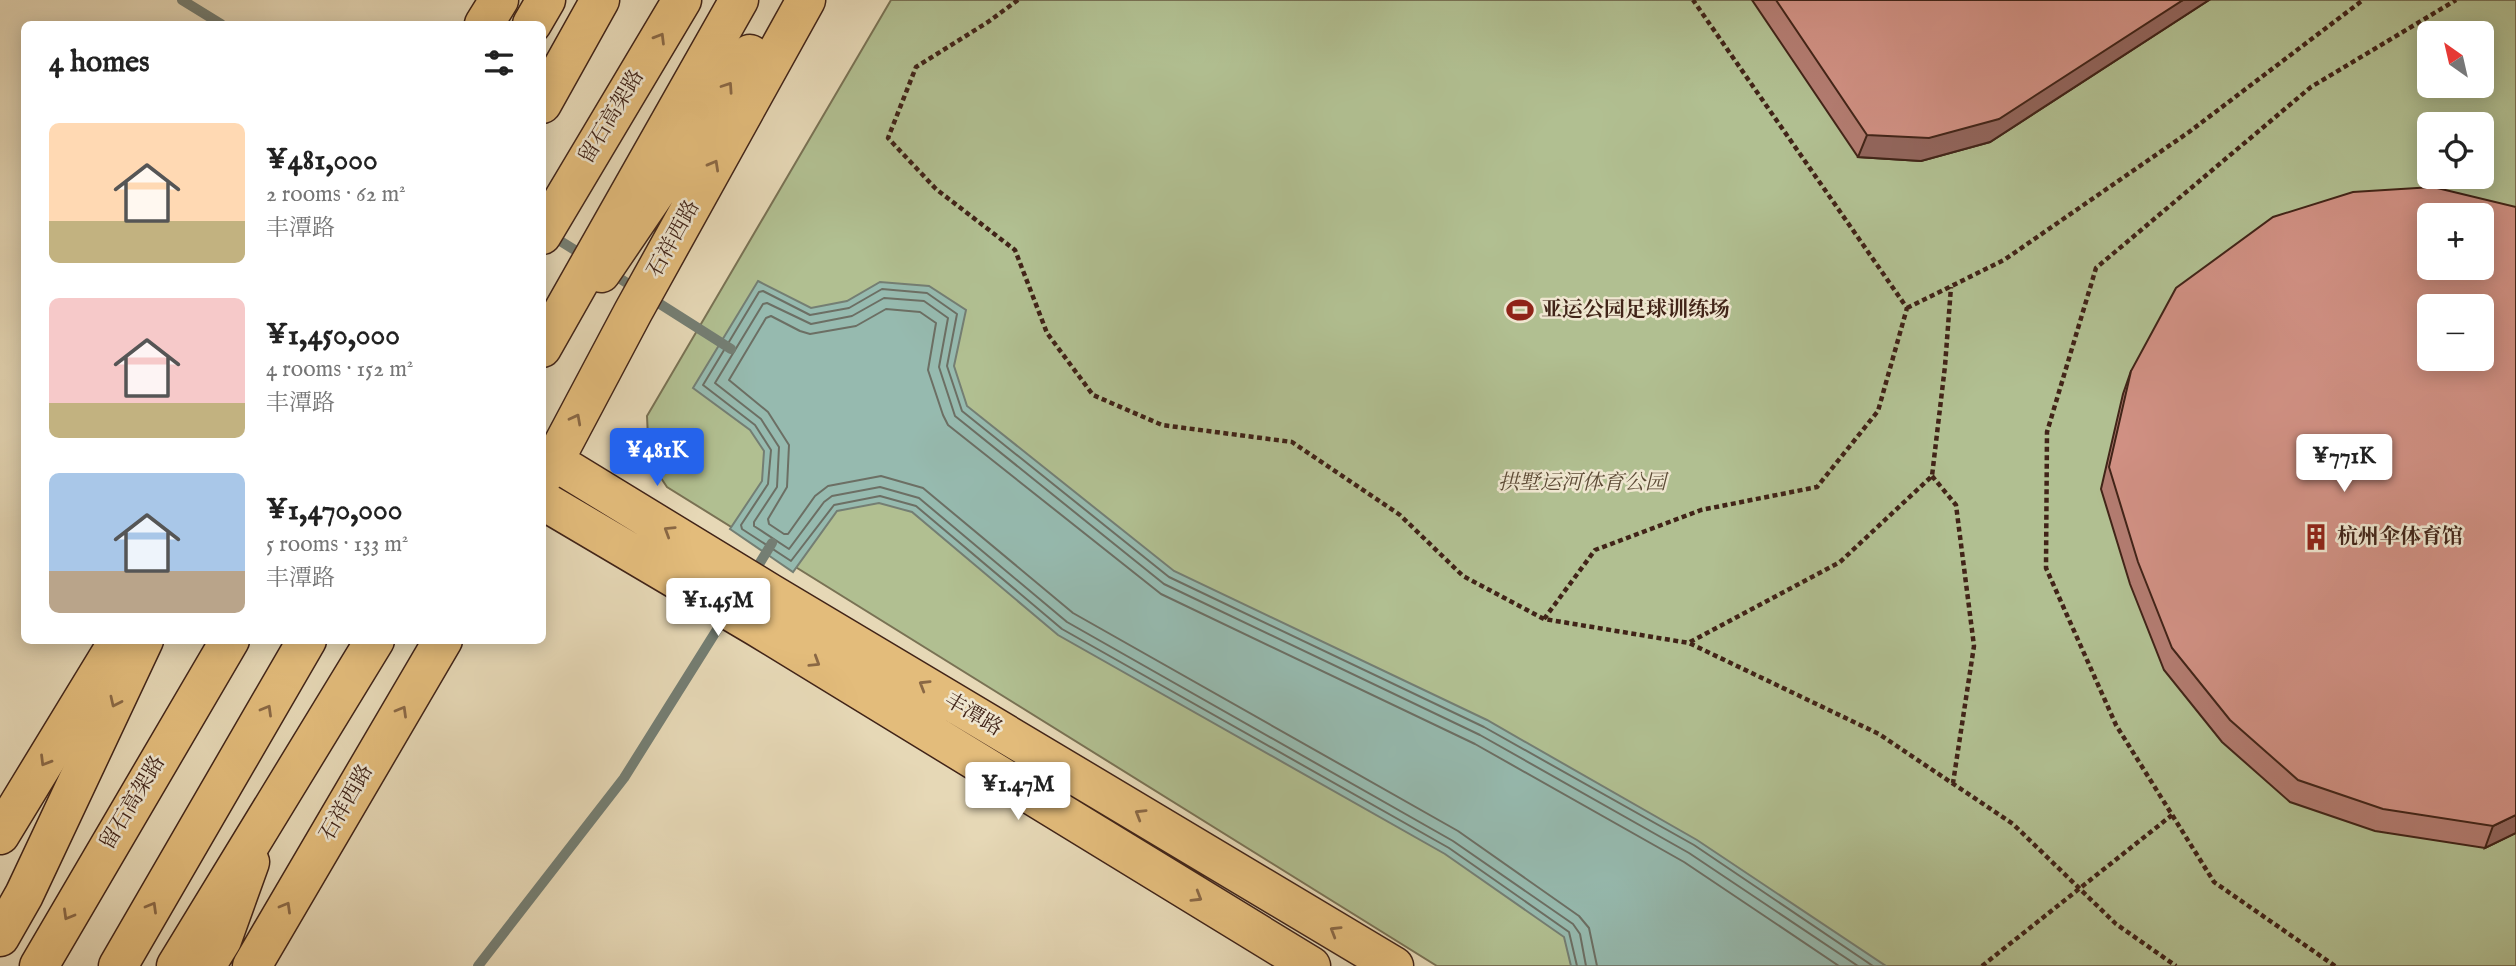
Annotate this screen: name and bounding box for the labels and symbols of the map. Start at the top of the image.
north arrow [2417,21,2494,98]
one-way arrow [651,32,664,45]
street label: 留石高架路 [573,65,651,169]
one-way arrow [720,82,732,95]
one-way arrow [706,160,719,173]
street label: 石祥西路 [642,196,706,282]
sports icon: 亚运公园足球训练场 [1505,295,1535,325]
place label: 亚运公园足球训练场 [1541,297,1730,324]
one-way arrow [568,414,582,427]
pin: ¥481K [608,428,706,488]
pin: ¥771K [2295,434,2393,494]
park label: 拱墅运河体育公园 [1498,470,1669,497]
building icon: 杭州伞体育馆 [2301,522,2331,552]
place label: 杭州伞体育馆 [2337,524,2463,551]
one-way arrow [664,527,677,540]
pin: ¥1.45M [661,578,775,638]
one-way arrow [807,654,820,667]
one-way arrow [918,680,931,693]
street label: 丰潭路 [939,687,1007,743]
one-way arrow [109,695,123,707]
one-way arrow [258,705,271,718]
one-way arrow [393,706,406,719]
street label: 留石高架路 [94,751,172,855]
one-way arrow [40,754,53,767]
street label: 石祥西路 [314,760,380,846]
pin: ¥1.47M [961,762,1075,822]
one-way arrow [1135,810,1148,823]
one-way arrow [1189,888,1202,901]
one-way arrow [144,901,157,914]
one-way arrow [278,902,291,915]
one-way arrow [63,907,76,920]
one-way arrow [1330,926,1343,939]

